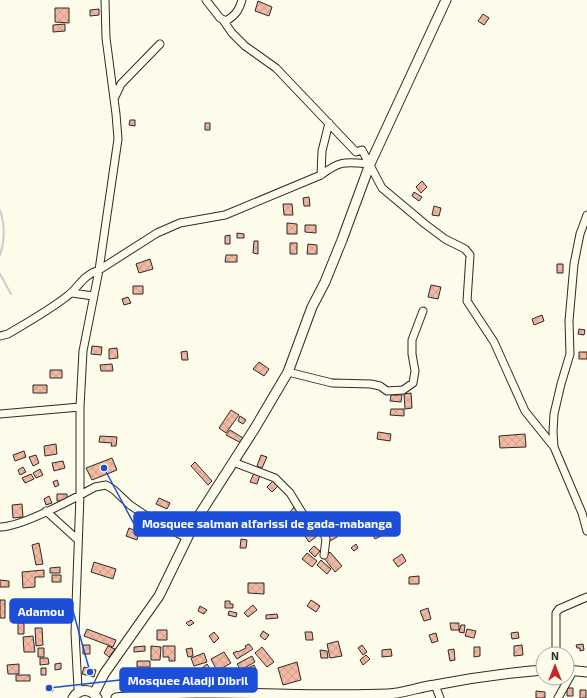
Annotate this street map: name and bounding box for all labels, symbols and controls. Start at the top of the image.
callout: Mosquee salman alfarissi de gada-mabanga [134,512,400,536]
text: Mosquee salman alfarissi de gada-mabanga [142,516,392,530]
callout: Adamou [10,599,73,623]
text: Adamou [18,604,64,618]
north arrow [535,646,575,686]
text: N [551,649,559,662]
callout: Mosquee Aladji Dibril [120,668,257,692]
text: Mosquee Aladji Dibril [128,673,248,688]

